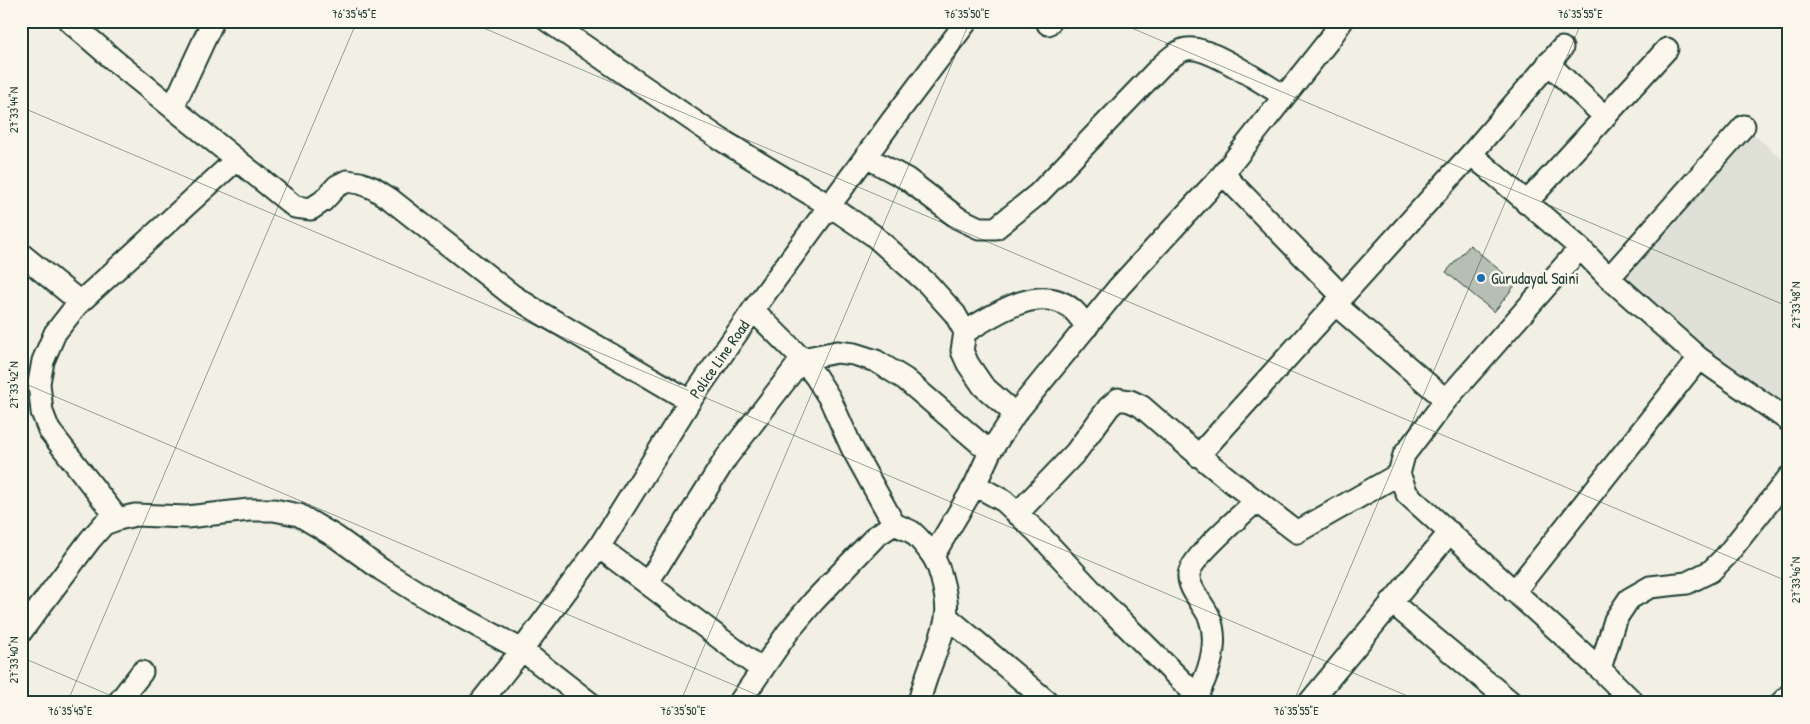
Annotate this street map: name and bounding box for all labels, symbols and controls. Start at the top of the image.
text: 76°35'45"E [332,5,377,22]
text: 76°35'50"E [944,5,990,22]
text: 76°35'55"E [1557,5,1603,22]
text: 27°33'44"N [5,87,22,133]
place label: Gurudayal Saini [1491,267,1579,289]
marker: Gurudayal Saini [1475,272,1487,284]
text: 27°33'48"N [1787,282,1804,328]
street label: Police Line Road [684,315,754,403]
text: 27°33'42"N [5,361,22,409]
text: 27°33'46"N [1787,557,1804,603]
text: 27°33'40"N [5,637,22,683]
text: 76°35'45"E [48,702,93,719]
text: 76°35'50"E [660,702,706,719]
text: 76°35'55"E [1273,702,1319,719]

